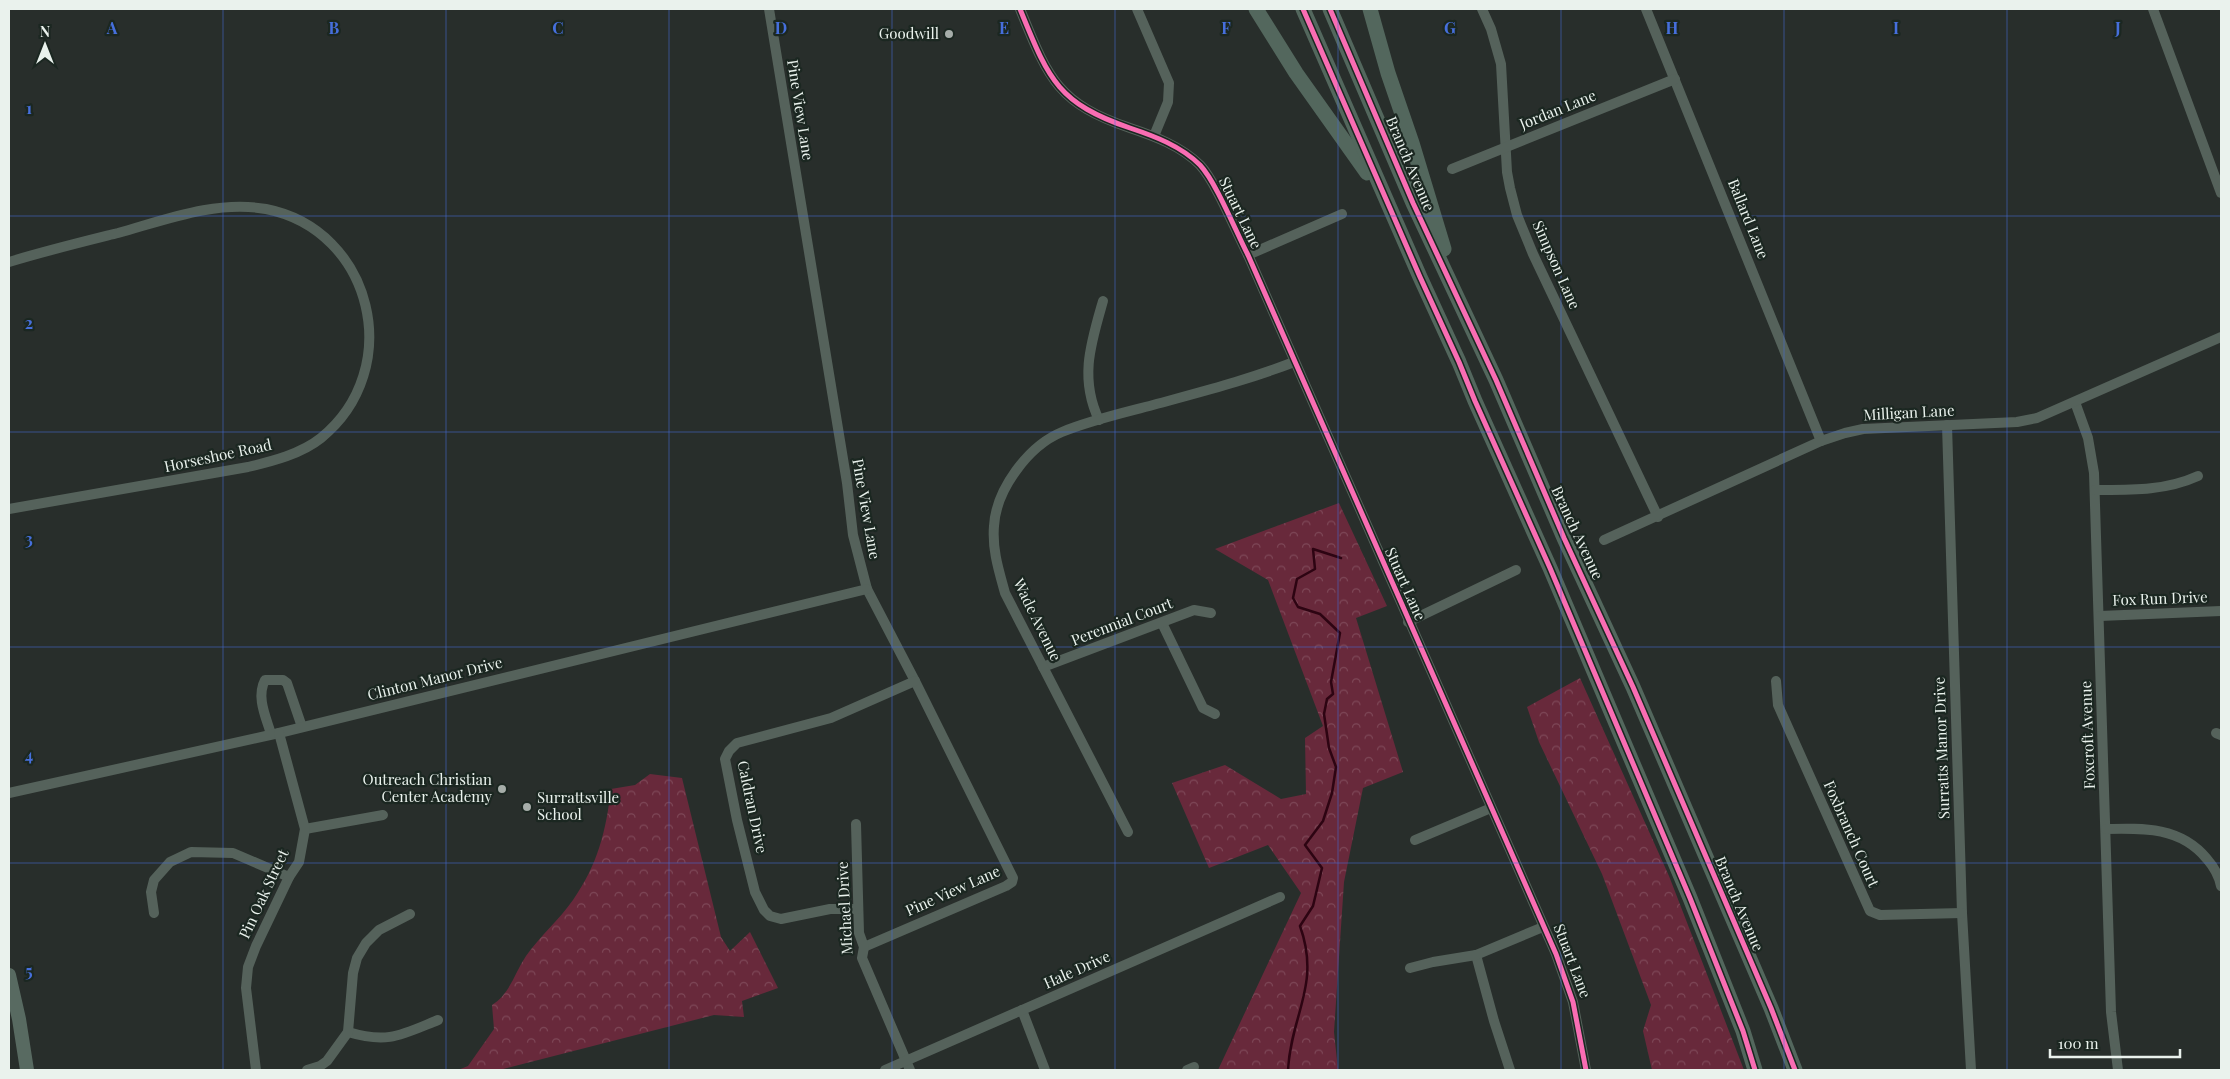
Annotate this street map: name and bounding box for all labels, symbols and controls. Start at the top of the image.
text: A [106,17,118,38]
text: B [329,17,340,38]
text: C [552,17,564,38]
text: D [775,17,787,38]
text: E [999,17,1009,38]
text: F [1221,17,1231,38]
text: G [1444,17,1456,38]
text: H [1666,17,1679,38]
text: I [1893,17,1899,38]
text: J [2114,17,2121,38]
north arrow [20,20,70,70]
text: N [40,22,50,41]
place label: Goodwill [879,23,939,43]
marker: Goodwill [943,28,955,40]
street label: Pine View Lane [783,58,819,162]
street label: Jordan Lane [1515,85,1599,134]
text: 1 [26,97,32,118]
street label: Branch Avenue [1382,113,1440,214]
street label: Stuart Lane [1215,173,1267,252]
street label: Ballard Lane [1724,176,1774,262]
street label: Simpson Lane [1528,217,1585,312]
text: 2 [25,312,33,333]
street label: Milligan Lane [1863,400,1955,424]
street label: Horseshoe Road [162,434,274,476]
street label: Pine View Lane [848,457,886,561]
street label: Branch Avenue [1547,482,1608,583]
text: 3 [25,528,33,549]
street label: Stuart Lane [1381,544,1431,623]
street label: Wade Avenue [1009,574,1066,664]
street label: Fox Run Drive [2112,586,2208,610]
street label: Perennial Court [1068,592,1176,650]
street label: Clinton Manor Drive [365,652,504,705]
street label: Surratts Manor Drive [1929,676,1953,820]
street label: Foxcroft Avenue [2075,681,2099,790]
text: 4 [25,744,33,765]
street label: Caldran Drive [733,759,773,855]
place label: Outreach Christian Center Academy [363,769,492,806]
street label: Foxbranch Court [1819,777,1885,891]
marker: Outreach Christian Center Academy [496,783,508,795]
place label: Surrattsville School [537,787,619,824]
marker: Surrattsville School [521,801,533,813]
street label: Pin Oak Street [234,845,293,942]
street label: Branch Avenue [1711,853,1769,954]
street label: Pine View Lane [902,860,1003,920]
street label: Michael Drive [832,861,856,955]
street label: Stuart Lane [1550,921,1596,1001]
street label: Hale Drive [1040,946,1113,993]
text: 5 [25,960,33,981]
scale bar [2050,1026,2180,1058]
text: 100 m [2058,1033,2099,1053]

